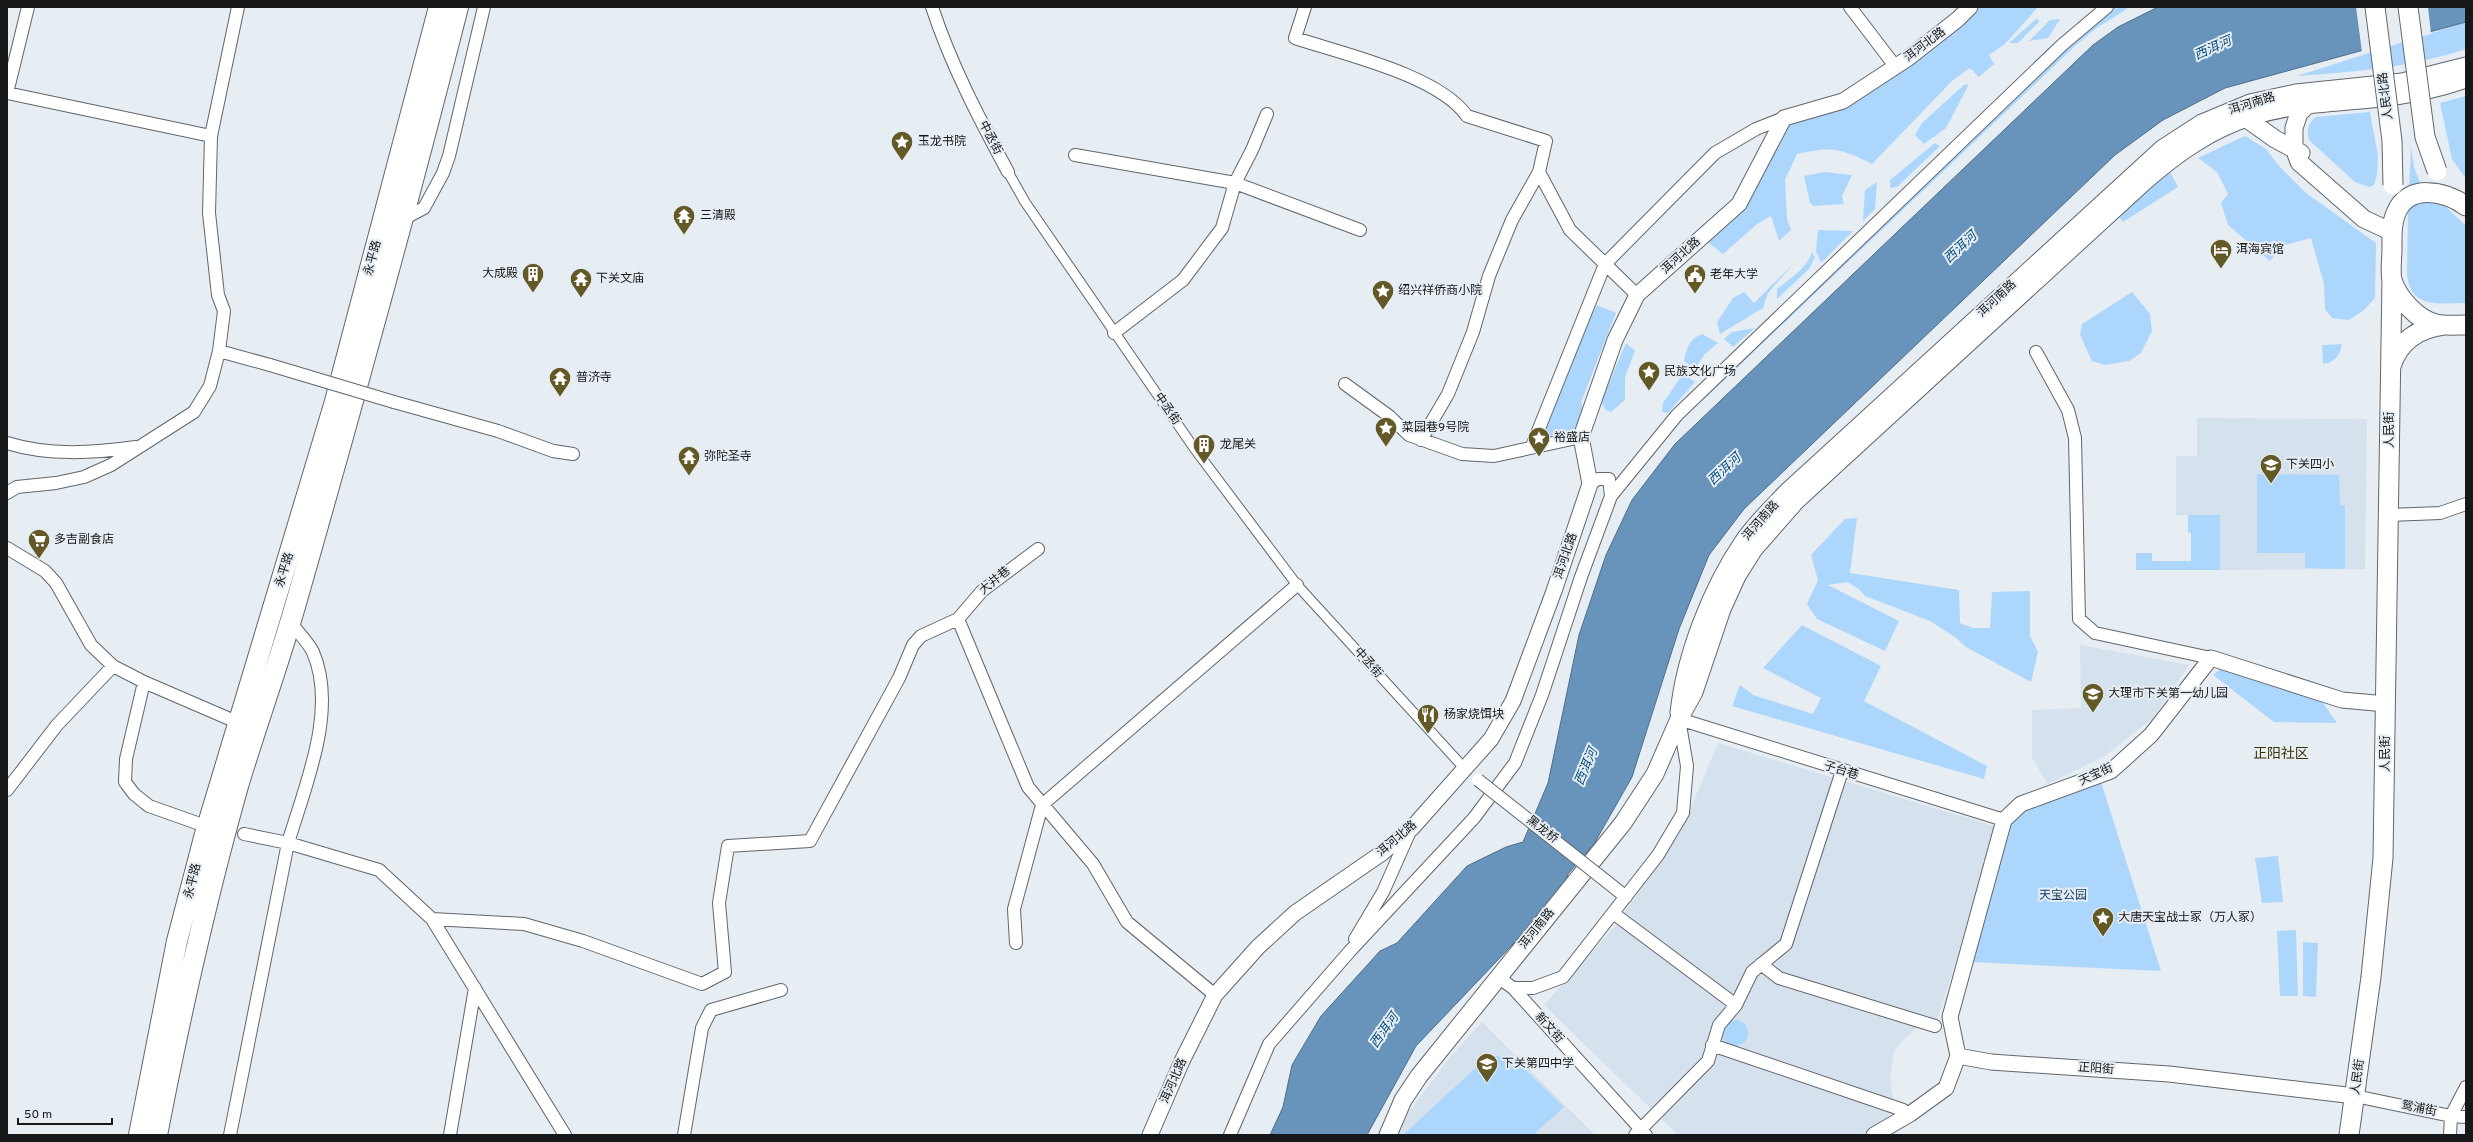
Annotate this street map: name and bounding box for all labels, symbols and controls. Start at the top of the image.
street label: 洱河北路 [1901,24,1949,66]
water label: 西洱河 [2192,33,2237,64]
street label: 人民北路 [2375,71,2397,121]
street label: 洱河南路 [2227,89,2277,119]
street label: 中丞街 [974,118,1006,158]
place icon: 玉龙书院 [889,129,915,162]
place label: 玉龙书院 [918,134,966,150]
temple icon: 三清殿 [671,203,697,236]
place label: 三清殿 [700,208,736,224]
water label: 西洱河 [1941,227,1983,267]
street label: 洱河北路 [1658,234,1704,278]
hotel icon: 洱海宾馆 [2208,237,2234,270]
street label: 永平路 [361,239,385,277]
place label: 洱海宾馆 [2236,242,2284,258]
building icon: 大成殿 [520,261,546,294]
public building icon: 老年大学 [1682,262,1708,295]
place label: 大成殿 [482,266,518,282]
temple icon: 下关文庙 [568,266,594,299]
place label: 老年大学 [1710,267,1758,283]
place label: 下关文庙 [596,271,644,287]
street label: 洱河南路 [1974,277,2020,321]
place icon: 绍兴祥侨商小院 [1370,278,1396,311]
place label: 绍兴祥侨商小院 [1398,283,1482,299]
place icon: 民族文化广场 [1636,359,1662,392]
place label: 民族文化广场 [1664,364,1736,380]
temple icon: 普济寺 [547,365,573,398]
place label: 普济寺 [576,370,612,386]
street label: 中丞街 [1150,390,1184,428]
street label: 人民街 [2382,412,2398,448]
place icon: 菜园巷9号院 [1373,415,1399,448]
place label: 菜园巷9号院 [1402,420,1469,436]
place icon: 裕盛店 [1526,425,1552,458]
place label: 裕盛店 [1554,430,1590,446]
building icon: 龙尾关 [1191,432,1217,465]
place label: 龙尾关 [1220,437,1256,453]
temple icon: 弥陀圣寺 [676,444,702,477]
place label: 弥陀圣寺 [704,449,752,465]
water label: 西洱河 [1705,449,1747,489]
school or university icon: 下关四小 [2258,452,2284,485]
place label: 下关四小 [2286,457,2334,473]
street label: 洱河南路 [1739,498,1783,544]
supermarket icon: 多吉副食店 [26,527,52,560]
street label: 洱河北路 [1551,531,1581,581]
place label: 多吉副食店 [54,532,114,548]
street label: 永平路 [272,550,298,590]
street label: 大井巷 [976,563,1014,599]
street label: 中丞街 [1350,644,1386,682]
school or university icon: 大理市下关第一幼儿园 [2080,681,2106,714]
place label: 大理市下关第一幼儿园 [2108,686,2228,702]
restaurant icon: 杨家烧饵块 [1415,702,1441,735]
place label: 杨家烧饵块 [1444,707,1504,723]
street label: 人民街 [2378,736,2394,772]
water label: 西洱河 [1572,743,1603,788]
district label: 正阳社区 [2253,746,2309,763]
street label: 子台巷 [1821,758,1861,784]
street label: 天宝街 [2076,760,2116,790]
street label: 黑龙桥 [1523,813,1561,847]
street label: 洱河北路 [1373,817,1421,861]
street label: 永平路 [181,862,205,900]
park label: 天宝公园 [2039,888,2087,904]
street label: 洱河南路 [1516,905,1558,953]
place icon: 大唐天宝战士冢（万人冢） [2090,905,2116,938]
place label: 大唐天宝战士冢（万人冢） [2118,910,2262,926]
water label: 西洱河 [1367,1008,1404,1052]
street label: 新文街 [1531,1009,1567,1047]
school or university icon: 下关第四中学 [1474,1051,1500,1084]
street label: 洱河北路 [1157,1056,1191,1106]
place label: 下关第四中学 [1502,1056,1574,1072]
street label: 人民街 [2348,1058,2368,1096]
street label: 正阳街 [2077,1060,2115,1078]
street label: 鸳浦街 [2400,1098,2438,1120]
scale bar [18,1100,112,1126]
text: 50 m [24,1107,52,1123]

